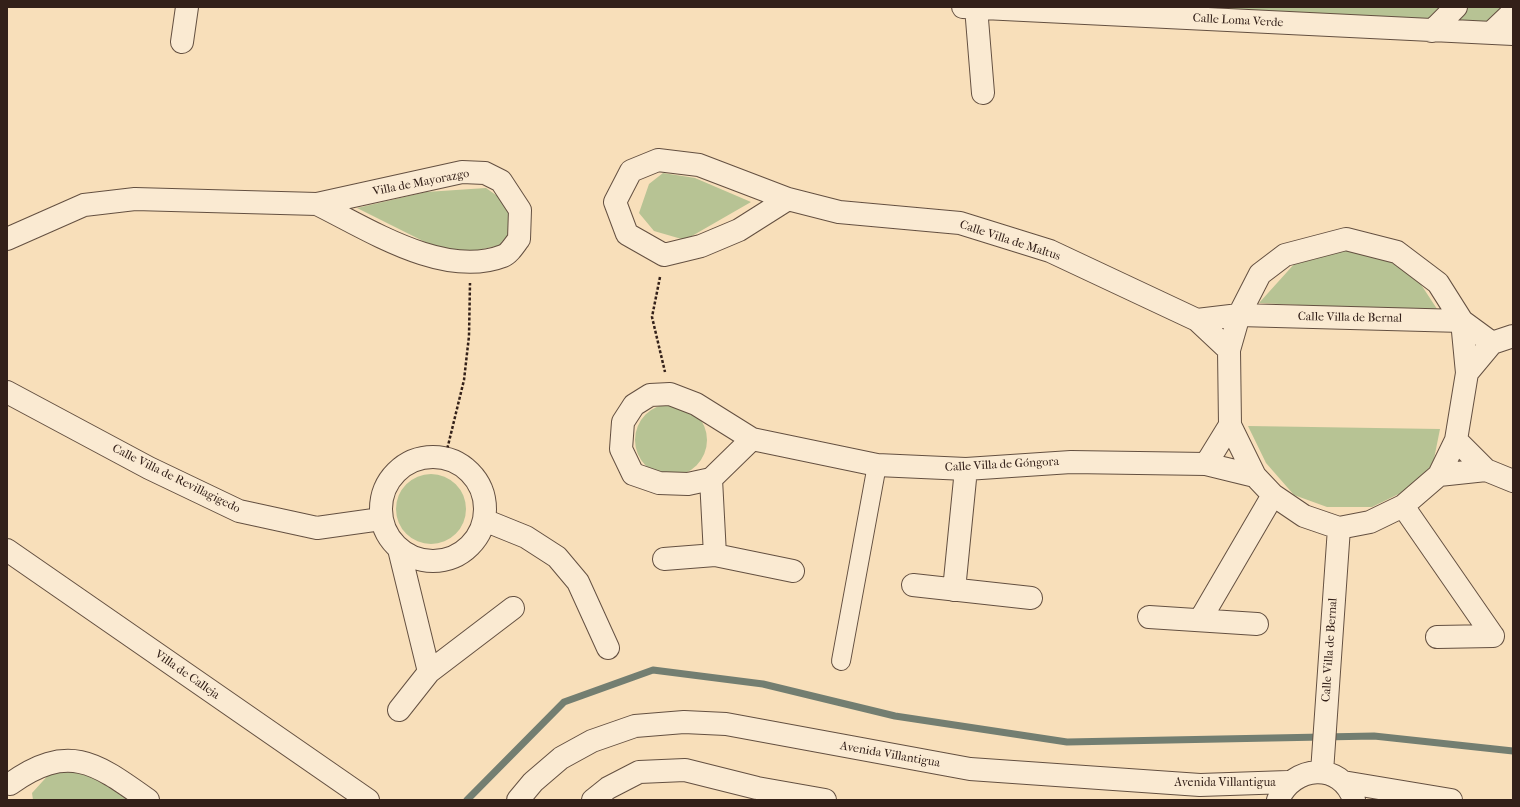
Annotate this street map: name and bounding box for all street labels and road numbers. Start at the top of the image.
street label: Calle Loma Verde [1192,11,1284,31]
street label: Villa de Mayorazgo [372,167,470,199]
street label: Calle Villa de Maltus [958,218,1062,264]
street label: Calle Villa de Bernal [1298,310,1402,326]
street label: Calle Villa de Revillagigedo [110,442,242,516]
street label: Calle Villa de Góngora [945,455,1059,475]
street label: Calle Villa de Bernal [1319,597,1341,703]
street label: Villa de Calleja [152,647,222,703]
street label: Avenida Villantigua [839,739,941,771]
street label: Avenida Villantigua [1174,776,1276,790]

